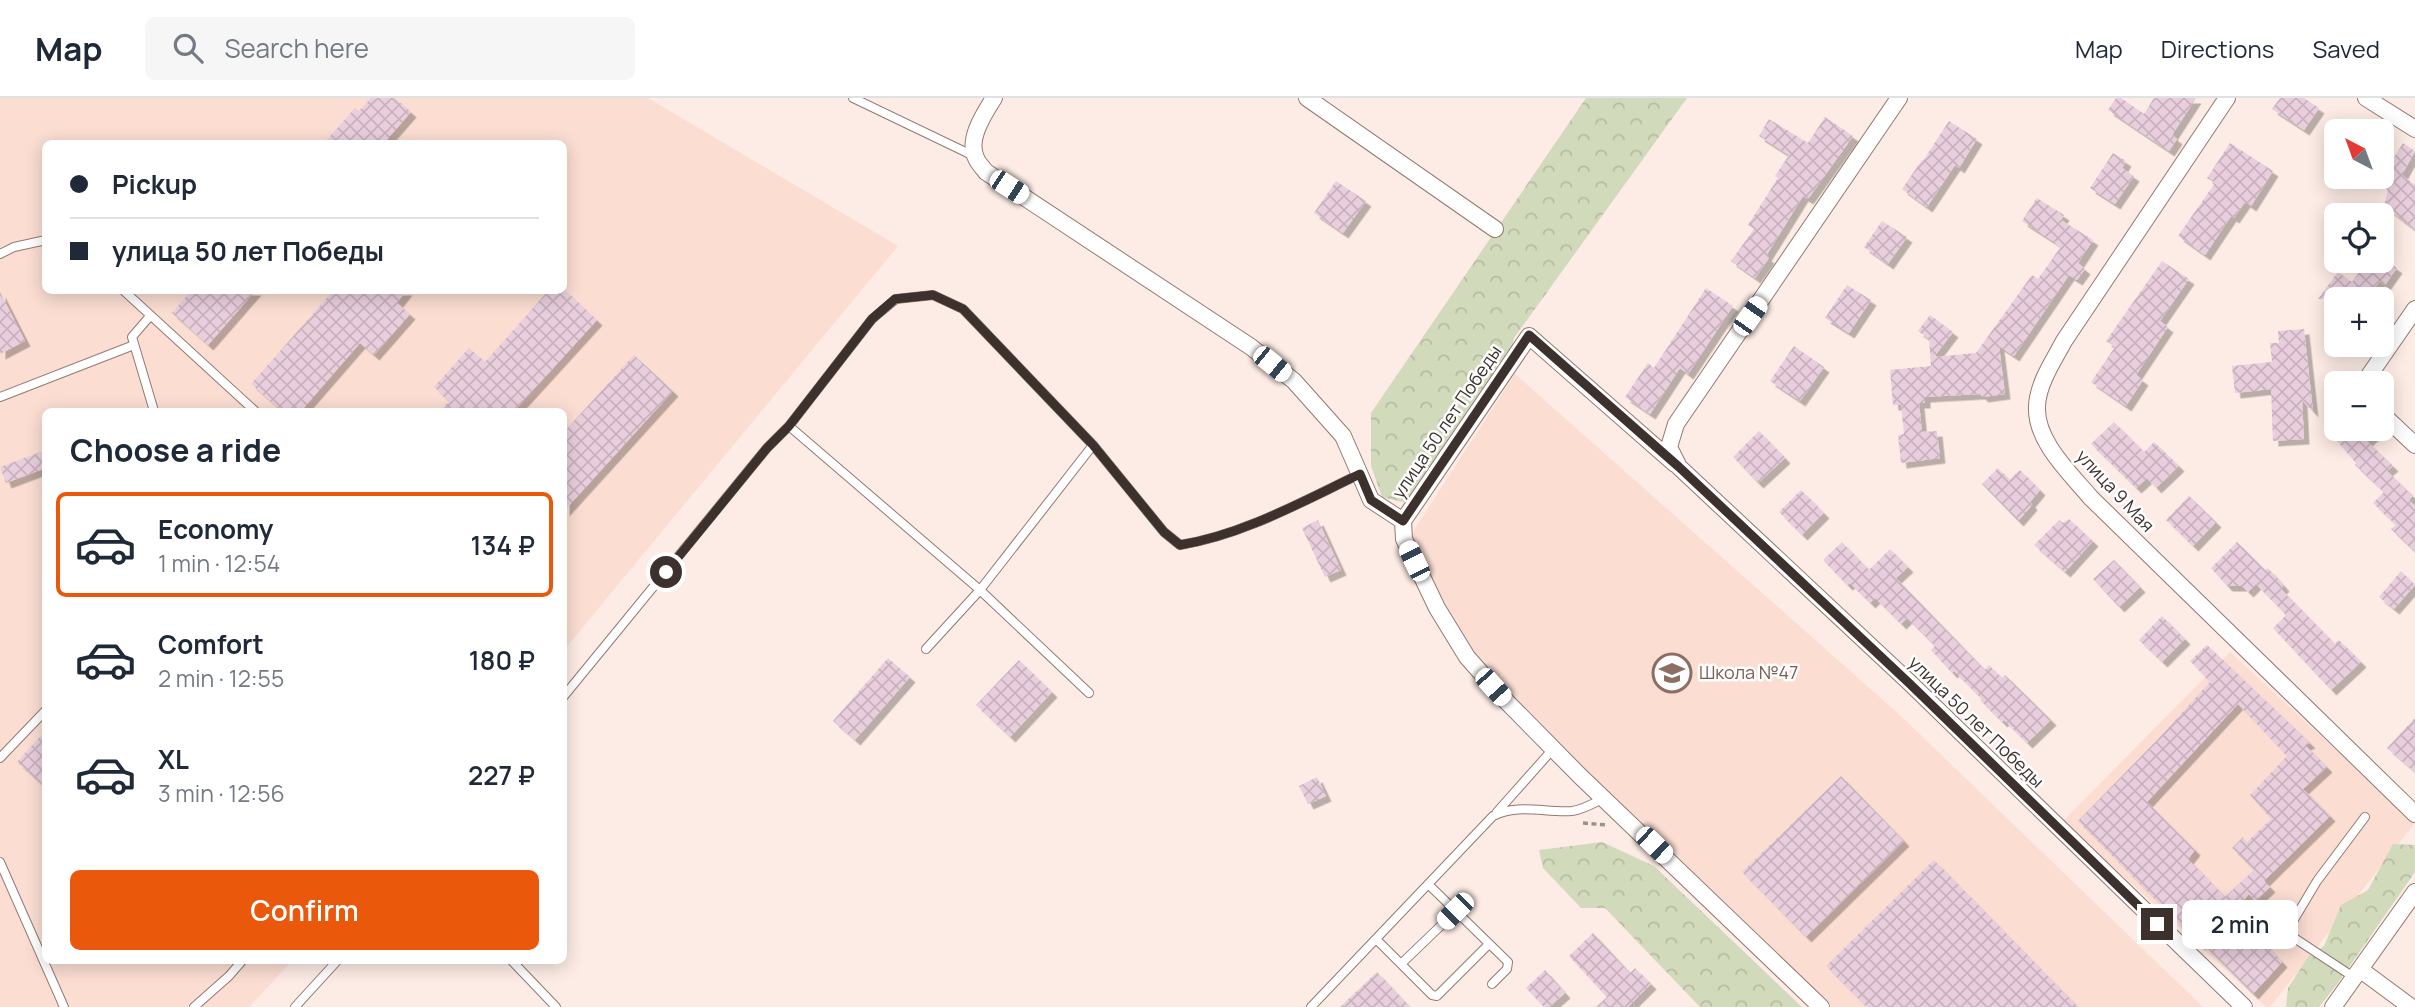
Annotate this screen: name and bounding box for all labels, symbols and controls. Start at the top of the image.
search box [145,17,635,80]
text: Map [35,26,103,71]
icon: search [169,29,207,67]
text: Search here [225,30,369,66]
text: Map [2075,32,2123,65]
text: Directions [2161,32,2274,65]
text: Saved [2312,32,2380,65]
north arrow [2324,119,2394,189]
map controls [2324,119,2394,441]
text: Pickup [112,166,197,202]
car [986,167,1033,207]
button: locate [2324,203,2394,273]
text: улица 50 лет Победы [112,233,384,269]
button: + [2324,287,2394,357]
car [1730,293,1771,339]
street label: улица 50 лет Победы [1386,340,1506,503]
car [1250,343,1295,385]
button: − [2324,371,2394,441]
text: Choose a ride [70,428,281,472]
street label: улица 9 Мая [2071,444,2160,537]
text: Economy [158,511,273,547]
icon: car [74,513,137,576]
text: 134 ₽ [471,527,535,563]
car [1396,538,1433,584]
text: 1 min · 12:54 [158,547,280,579]
route start [650,556,682,588]
text: Comfort [158,626,264,662]
icon: car [74,628,137,691]
text: 180 ₽ [469,642,535,678]
street label: улица 50 лет Победы [1904,650,2050,792]
school or university icon: Школа №47 [1651,652,1693,694]
place label: Школа №47 [1699,660,1798,684]
text: 2 min · 12:55 [158,662,284,694]
car [1472,664,1515,710]
text: XL [158,741,189,777]
icon: car [74,743,137,806]
text: 227 ₽ [468,757,535,793]
text: 3 min · 12:56 [158,777,285,809]
car [1632,823,1677,867]
button: Confirm [70,870,539,950]
car [1433,889,1478,933]
callout: 2 min [2182,900,2297,948]
route end [2141,908,2173,940]
text: 2 min [2211,908,2269,940]

